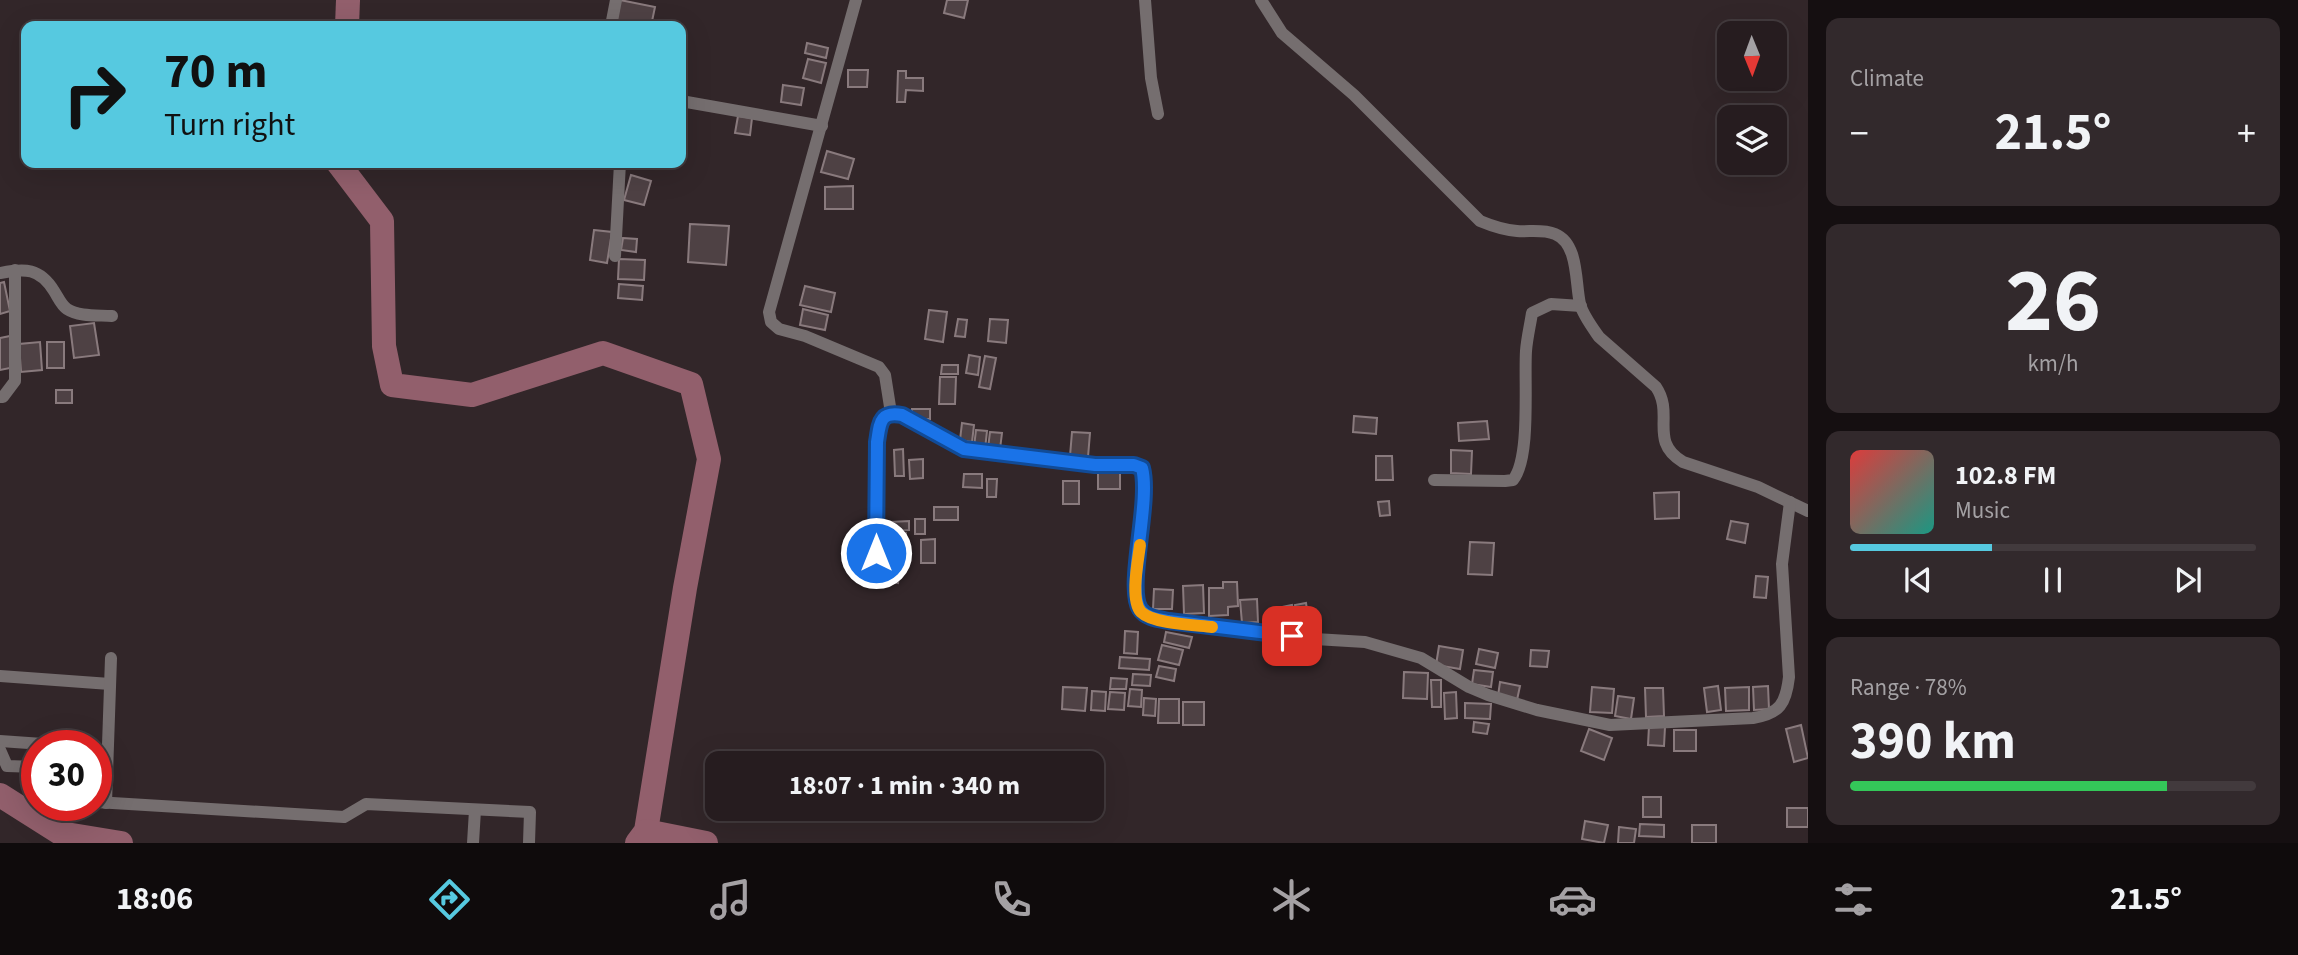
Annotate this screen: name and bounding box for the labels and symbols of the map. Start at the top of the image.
north arrow [1717,21,1787,91]
position arrow [839,516,913,590]
pin [1262,606,1322,666]
speed limit sign: 30 [21,730,112,821]

